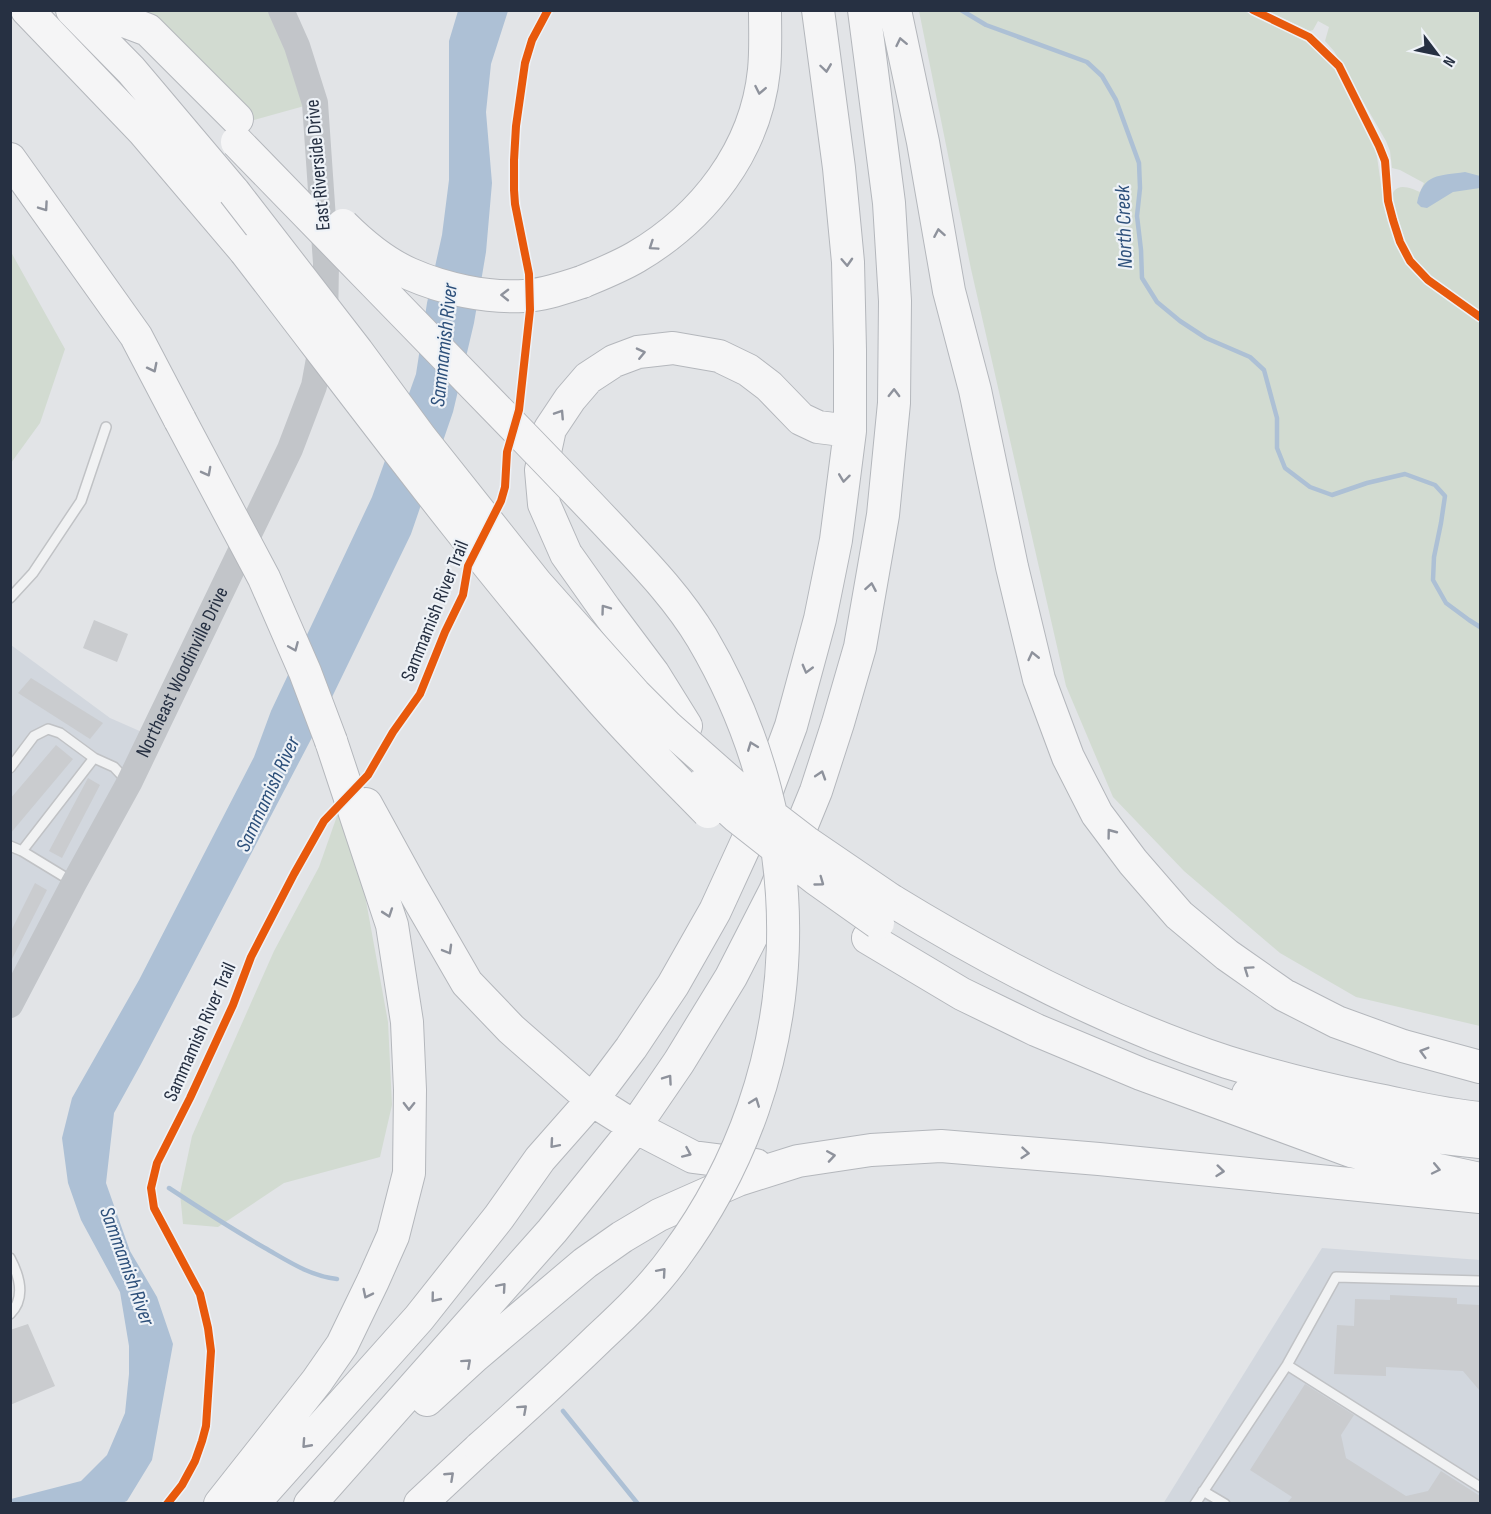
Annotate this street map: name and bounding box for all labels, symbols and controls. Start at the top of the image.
north arrow [1407,24,1467,84]
one-way arrow [896,37,909,47]
text: N [1438,52,1459,70]
one-way arrow [819,64,831,73]
one-way arrow [754,84,767,94]
street label: East Riverside Drive [300,98,336,232]
water label: North Creek [1110,184,1138,269]
one-way arrow [37,200,48,211]
one-way arrow [933,229,946,239]
one-way arrow [648,239,659,250]
one-way arrow [841,258,854,267]
water label: Sammamish River [425,281,463,408]
one-way arrow [500,289,509,302]
one-way arrow [635,347,645,360]
one-way arrow [145,362,157,373]
one-way arrow [888,389,900,398]
one-way arrow [553,410,564,421]
one-way arrow [200,466,211,476]
one-way arrow [838,473,851,482]
street label: Sammamish River Trail [396,537,474,685]
one-way arrow [864,582,877,592]
street label: Northeast Woodinville Drive [131,583,234,761]
one-way arrow [601,604,612,615]
one-way arrow [286,640,298,651]
one-way arrow [1028,651,1041,661]
one-way arrow [801,664,814,674]
water label: Sammamish River [230,732,306,855]
one-way arrow [747,741,759,752]
one-way arrow [814,770,826,781]
one-way arrow [1108,829,1119,840]
one-way arrow [814,874,825,885]
one-way arrow [380,907,393,918]
one-way arrow [441,944,452,954]
street label: Sammamish River Trail [159,959,241,1105]
one-way arrow [1244,966,1255,977]
one-way arrow [1419,1047,1430,1059]
one-way arrow [661,1075,672,1086]
one-way arrow [748,1097,761,1108]
one-way arrow [403,1102,415,1111]
one-way arrow [550,1137,561,1148]
one-way arrow [681,1146,692,1158]
one-way arrow [1021,1146,1030,1159]
one-way arrow [827,1150,836,1162]
one-way arrow [1431,1162,1441,1175]
one-way arrow [1215,1164,1224,1177]
water label: Sammamish River [94,1204,160,1330]
one-way arrow [655,1268,666,1279]
one-way arrow [495,1283,506,1294]
one-way arrow [363,1288,374,1298]
one-way arrow [431,1291,442,1302]
one-way arrow [460,1359,471,1370]
one-way arrow [516,1405,527,1416]
one-way arrow [302,1438,313,1448]
one-way arrow [443,1472,454,1483]

